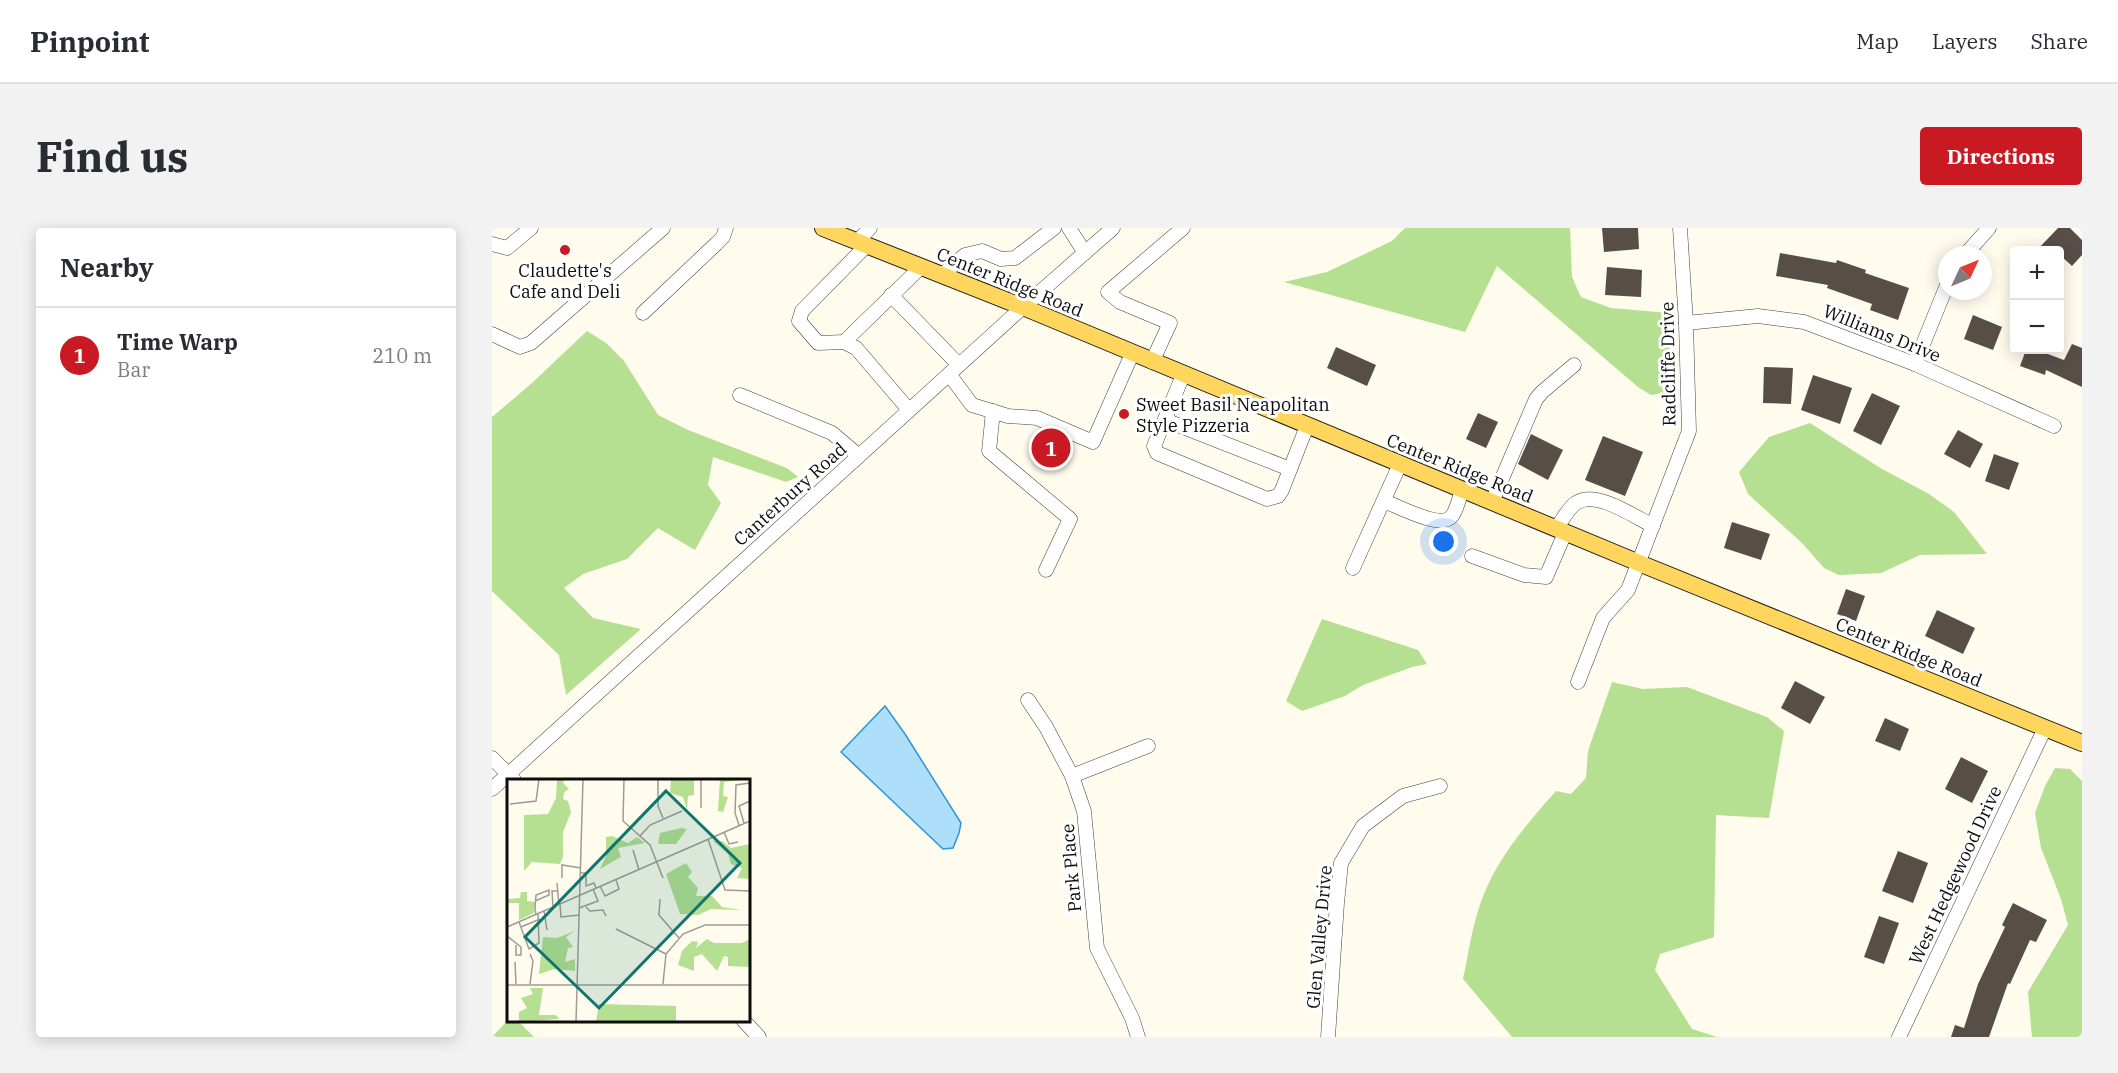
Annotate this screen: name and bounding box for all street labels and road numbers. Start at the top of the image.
street label: Center Ridge Road [933,242,1087,322]
street label: Williams Drive [1820,299,1944,367]
street label: Radcliffe Drive [1655,301,1681,427]
street label: Center Ridge Road [1383,428,1537,508]
street label: Canterbury Road [729,437,851,551]
street label: Center Ridge Road [1832,612,1986,692]
street label: West Hedgewood Drive [1903,782,2007,968]
street label: Park Place [1056,823,1086,913]
street label: Glen Valley Drive [1301,864,1337,1010]

